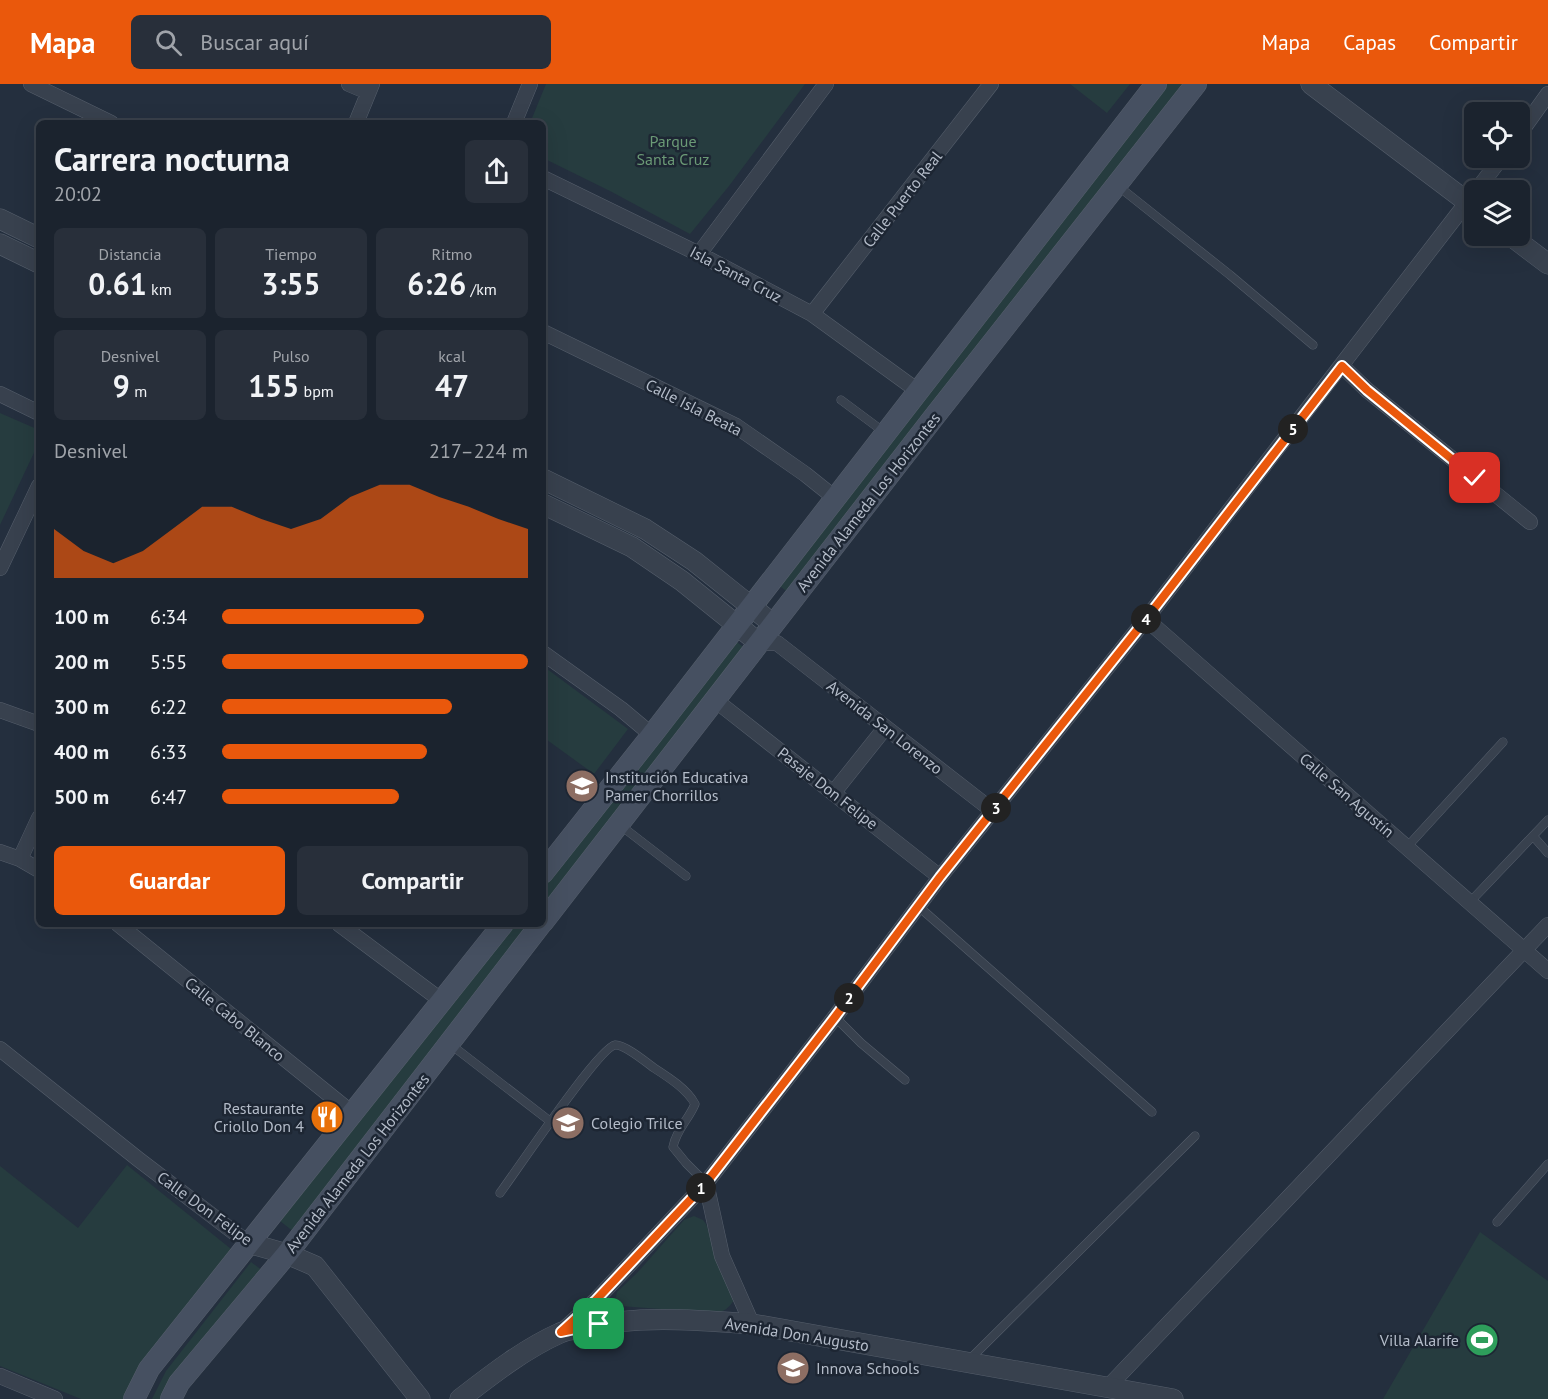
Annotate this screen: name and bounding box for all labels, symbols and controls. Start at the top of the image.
search box [131,15,551,69]
text: Mapa [30,24,95,61]
icon: search [152,26,185,59]
text: Buscar aquí [200,28,309,56]
text: Mapa [1262,29,1310,56]
text: Capas [1343,29,1396,56]
text: Compartir [1429,29,1518,56]
map controls [1464,102,1530,246]
button: locate [1464,102,1530,168]
park label: Parque Santa Cruz [637,131,709,169]
text: Carrera nocturna [54,137,290,180]
button: share [465,140,528,203]
street label: Calle Puerto Real [858,146,946,251]
button: layers [1464,180,1530,246]
text: 20:02 [54,181,102,207]
street label: Isla Santa Cruz [687,241,785,307]
text: Distancia [98,244,162,264]
text: Tiempo [265,244,317,264]
text: Ritmo [432,244,472,264]
text: 0.61 [88,264,147,303]
text: 3:55 [261,264,321,303]
text: 6:26 [407,264,466,303]
text: km [147,279,172,299]
text: /km [466,279,497,299]
text: Desnivel [101,346,159,366]
text: Pulso [273,346,310,366]
text: kcal [438,346,466,366]
text: 9 [113,366,130,405]
text: 155 [248,366,299,405]
text: 47 [435,366,469,405]
street label: Calle Isla Beata [642,374,746,440]
text: m [130,381,147,401]
text: bpm [299,381,334,401]
street label: Avenida Alameda Los Horizontes [792,408,944,596]
pin: 5 [1278,414,1308,444]
text: 5 [1288,419,1298,439]
text: Desnivel [54,438,127,464]
text: 217–224 m [429,438,528,464]
pin [1449,452,1500,503]
icon: check [1458,461,1491,494]
text: 100 m [54,604,109,630]
text: 6:34 [150,604,187,630]
pin: 4 [1131,604,1161,634]
text: 4 [1141,609,1151,629]
text: 200 m [54,649,109,675]
text: 5:55 [150,649,187,675]
street label: Avenida San Lorenzo [823,676,947,778]
text: 300 m [54,694,109,720]
text: 6:22 [150,694,187,720]
text: 400 m [54,739,109,765]
text: 6:33 [150,739,187,765]
street label: Pasaje Don Felipe [774,743,882,833]
street label: Calle San Agustín [1296,748,1398,842]
place label: Institución Educativa Pamer Chorrillos [605,767,748,805]
school or university icon: Institución Educativa Pamer Chorrillos [564,768,600,804]
text: 500 m [54,784,109,810]
text: 6:47 [150,784,187,810]
pin: 3 [981,793,1011,823]
text: 3 [991,798,1001,818]
button: Guardar [54,846,285,915]
button: Compartir [297,846,528,915]
street label: Calle Cabo Blanco [181,973,289,1065]
pin: 2 [834,983,864,1013]
text: 2 [844,988,854,1008]
street label: Avenida Alameda Los Horizontes [281,1069,433,1257]
place label: Restaurante Criollo Don 4 [214,1098,304,1136]
restaurant icon: Restaurante Criollo Don 4 [309,1099,345,1135]
school or university icon: Colegio Trilce [550,1105,586,1141]
place label: Colegio Trilce [591,1113,683,1133]
street label: Calle Don Felipe [154,1167,256,1249]
pin: 1 [686,1173,716,1203]
text: 1 [696,1178,706,1198]
pin [573,1298,624,1349]
icon: arrive [582,1307,615,1340]
street label: Avenida Don Augusto [724,1313,870,1355]
sports icon: Villa Alarife [1464,1322,1500,1358]
place label: Villa Alarife [1379,1330,1459,1350]
school or university icon: Innova Schools [775,1350,811,1386]
place label: Innova Schools [816,1358,920,1378]

